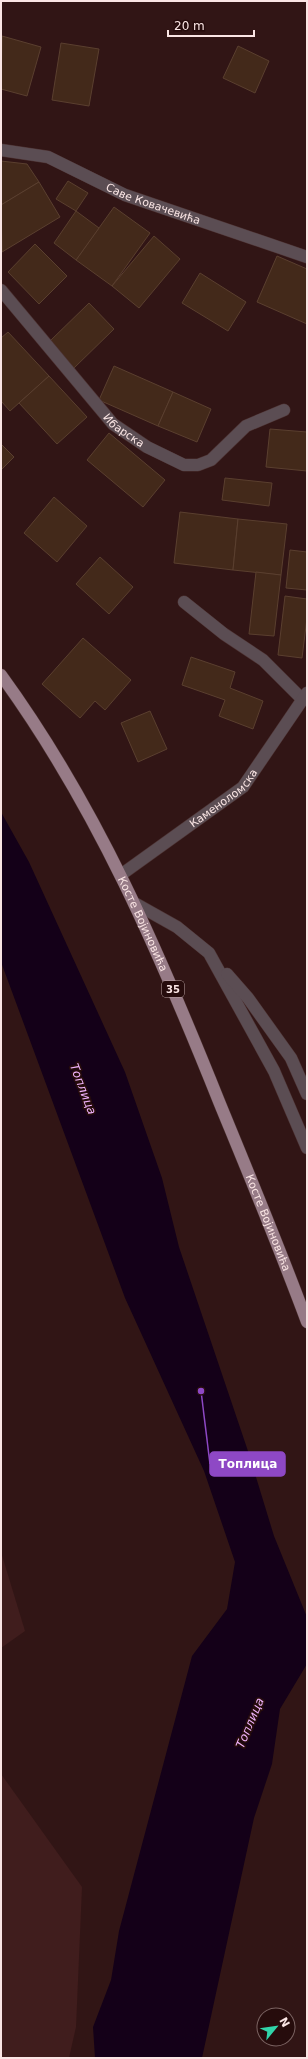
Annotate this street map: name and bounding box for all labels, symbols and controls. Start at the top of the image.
scale bar [168,12,254,38]
text: 20 m [174,19,205,33]
street label: Саве Ковачевића [104,180,202,227]
street label: Ибарска [100,411,147,450]
street label: Каменоломска [187,766,260,830]
street label: Косте Војиновића [115,874,171,973]
road number: 35 [162,981,184,997]
water label: Топлица [67,1062,99,1116]
street label: Косте Војиновића [243,1172,294,1273]
callout: Топлица [210,1452,285,1476]
text: Топлица [219,1457,277,1471]
water label: Топлица [233,1696,267,1750]
north arrow [256,2007,296,2047]
text: N [276,2015,292,2030]

